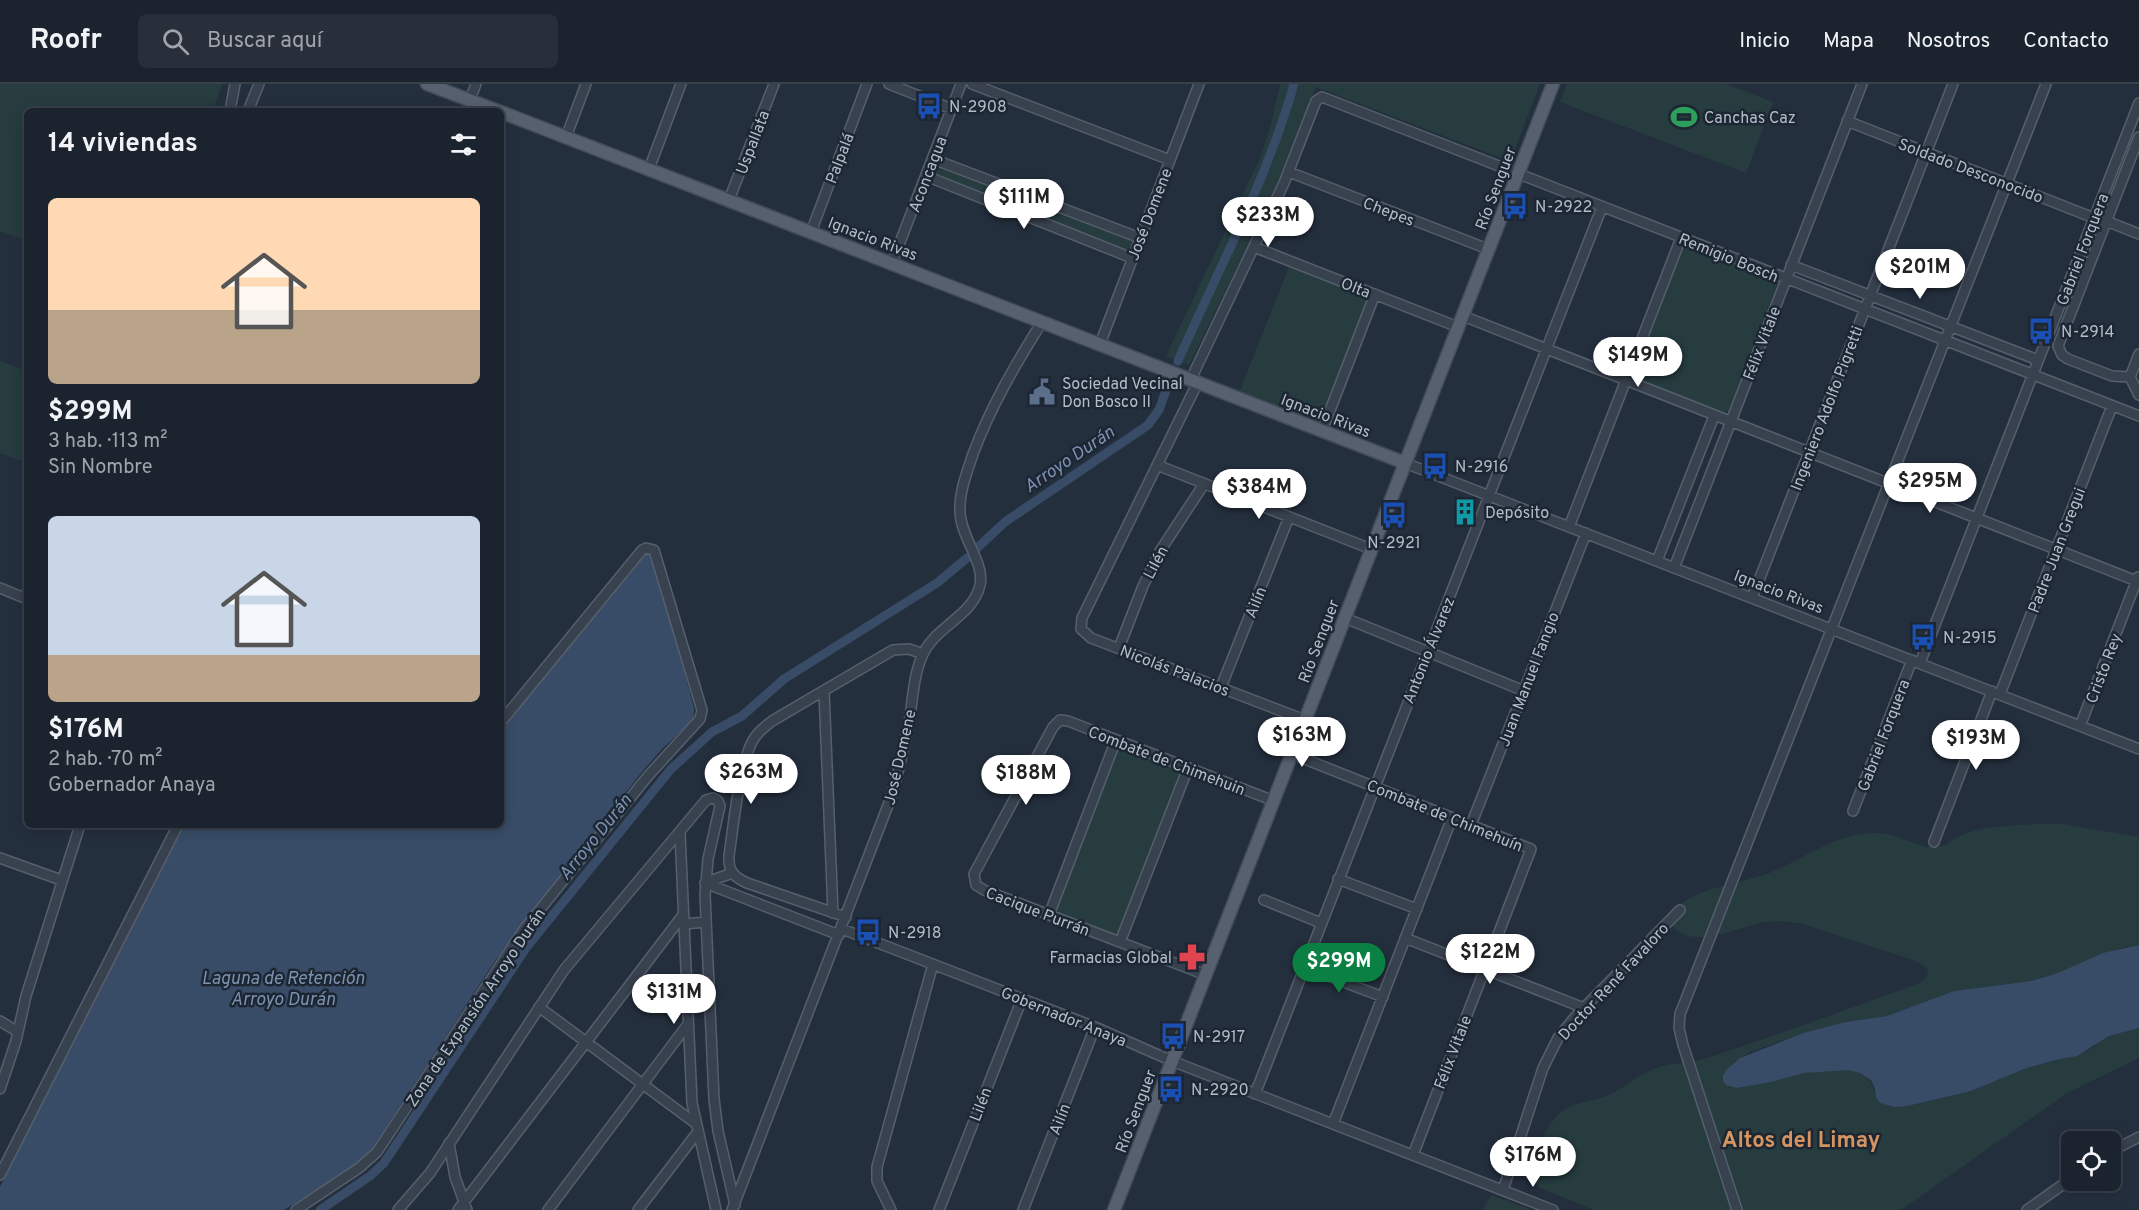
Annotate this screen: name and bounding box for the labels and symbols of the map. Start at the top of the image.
bus stop icon: N-2908 [914,91,944,121]
place label: N-2908 [949,98,1007,118]
sports icon: Canchas Caz [1669,102,1699,132]
street label: Uspallata [733,108,775,178]
place label: Canchas Caz [1704,109,1796,129]
street label: Palpalá [822,131,860,187]
street label: Aconcagua [905,134,953,216]
street label: Soldado Desconocido [1895,135,2046,209]
street label: Río Senguer [1472,144,1522,233]
street label: José Domene [1124,166,1178,264]
pin: $111M [982,179,1066,230]
bus stop icon: N-2922 [1500,191,1530,221]
street label: Gabriel Forquera [2053,191,2114,309]
street label: Chepes [1360,194,1417,232]
pin: $233M [1226,197,1310,248]
place label: N-2922 [1535,198,1592,218]
street label: Ignacio Rivas [825,214,920,266]
street label: Remigio Bosch [1675,230,1781,288]
pin: $201M [1878,249,1962,300]
street label: Olta [1338,274,1373,304]
street label: Félix Vitale [1740,304,1786,384]
bus stop icon: N-2914 [2026,316,2056,346]
place label: N-2914 [2061,323,2114,343]
street label: Ingeniero Adolfo Pigretti [1787,324,1869,494]
pin: $149M [1596,337,1680,388]
place label: Sociedad Vecinal Don Bosco II [1062,375,1183,413]
public building icon: Sociedad Vecinal Don Bosco II [1027,377,1057,407]
street label: Ignacio Rivas [1278,391,1373,443]
water label: Arroyo Durán [1020,421,1120,499]
bus stop icon: N-2916 [1420,451,1450,481]
place label: N-2916 [1455,458,1508,478]
pin: $295M [1888,463,1972,514]
pin: $384M [1217,469,1301,520]
street label: Padre Juan Gregui [2025,485,2091,616]
building icon: Depósito [1450,497,1480,527]
bus stop icon: N-2921 [1379,500,1409,530]
place label: Depósito [1485,504,1549,524]
place label: N-2921 [1367,534,1421,554]
street label: Lilén [1140,543,1174,583]
street label: Ignacio Rivas [1731,567,1826,619]
street label: Ailín [1242,584,1272,621]
street label: Antonio Álvarez [1397,594,1460,707]
street label: Río Senguer [1295,597,1345,686]
street label: Juan Manuel Fangio [1495,610,1565,750]
bus stop icon: N-2915 [1908,622,1938,652]
place label: N-2915 [1943,629,1997,649]
street label: Cristo Rey [2082,631,2127,707]
street label: Nicolás Palacios [1117,642,1232,702]
street label: Gabriel Forquera [1854,677,1915,795]
street label: José Domene [880,708,922,807]
pin: $163M [1260,717,1344,768]
pin: $193M [1934,720,2018,771]
street label: Combate de Chimehuin [1085,723,1248,801]
pin: $263M [709,754,793,805]
pin: $188M [984,755,1068,806]
street label: Combate de Chimehuín [1363,776,1525,857]
water label: Arroyo Durán [554,790,638,886]
street label: Cacique Purrán [982,884,1092,942]
street label: Zona de Expansión Arroyo Durán [403,905,551,1111]
bus stop icon: N-2918 [853,917,883,947]
street label: Doctor René Favaloro [1555,919,1674,1045]
place label: N-2918 [888,924,942,944]
pin: $122M [1448,934,1532,985]
pharmacy icon: Farmacias Global [1177,942,1207,972]
pin: $299M [1297,943,1381,994]
place label: Farmacias Global [1050,949,1172,969]
water label: Laguna de Retención Arroyo Durán [202,968,365,1012]
pin: $131M [632,974,716,1025]
street label: Gobernador Anaya [997,983,1129,1052]
street label: Félix Vitale [1431,1013,1477,1093]
bus stop icon: N-2917 [1158,1021,1188,1051]
place label: N-2917 [1193,1028,1245,1048]
street label: Río Senguer [1112,1067,1162,1156]
bus stop icon: N-2920 [1156,1074,1186,1104]
place label: N-2920 [1191,1081,1249,1101]
street label: Lilén [966,1085,997,1125]
street label: Ailín [1046,1101,1076,1138]
district label: Altos del Limay [1722,1128,1880,1155]
pin: $176M [1491,1137,1575,1188]

